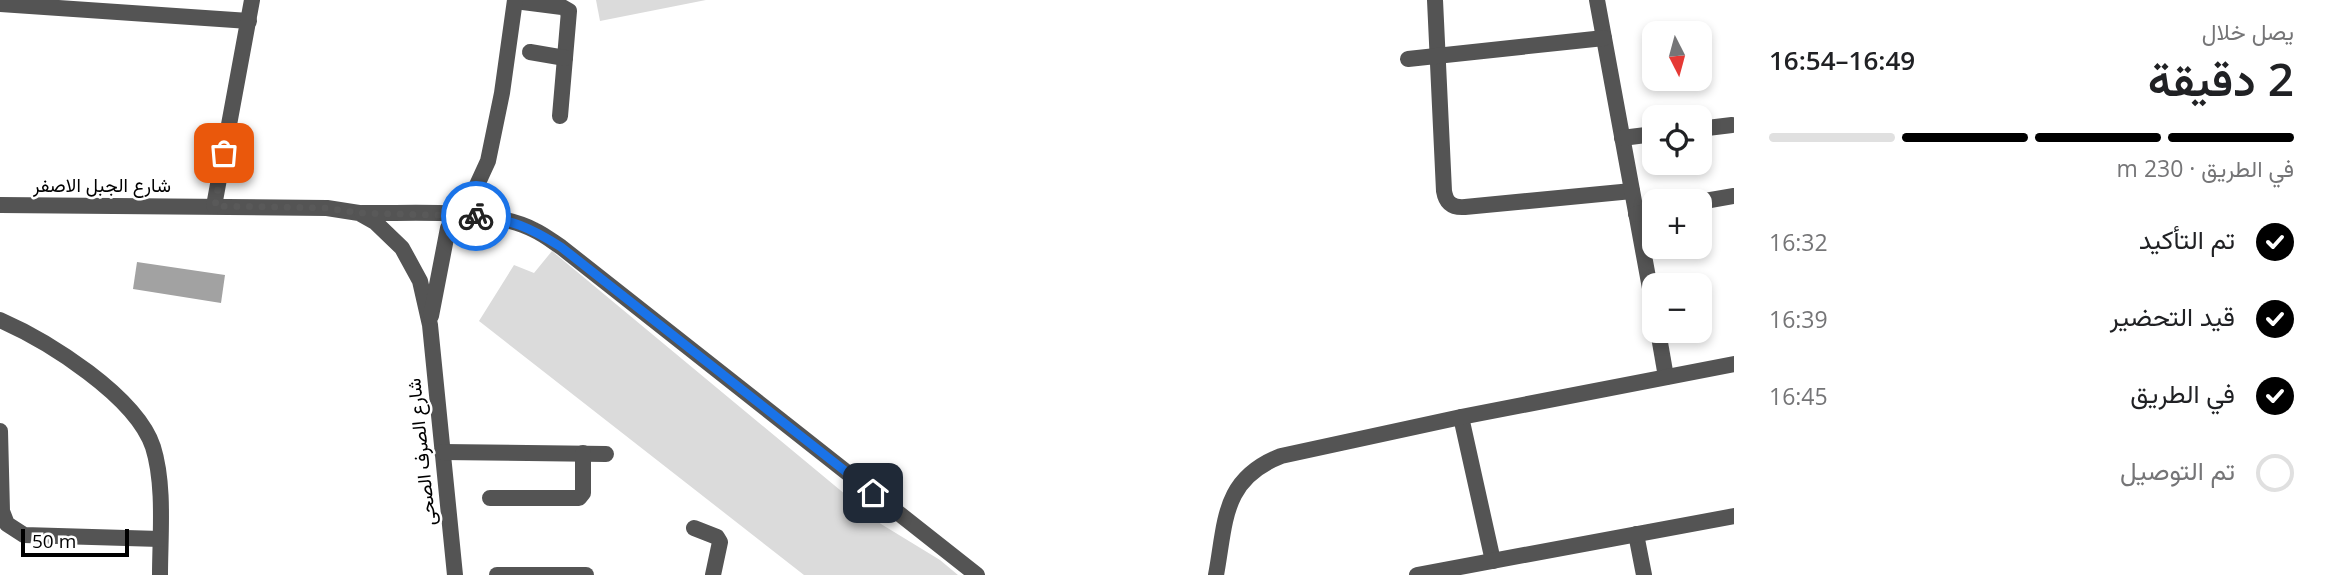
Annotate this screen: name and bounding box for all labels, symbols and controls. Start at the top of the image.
text: يصل خلال [2202,15,2294,47]
north arrow [1642,21,1712,91]
map controls [1642,21,1712,343]
text: 16:49–16:54 [1769,42,1915,78]
text: 2 دقيقة [2148,47,2294,109]
button: locate [1642,105,1712,175]
pin [194,123,254,183]
icon: bag [205,134,243,172]
text: في الطريق · 230 m [2117,152,2294,184]
street label: شارع الجبل الاصفر [32,172,171,198]
courier [441,181,511,251]
button: + [1642,189,1712,259]
icon: bike [457,197,495,235]
text: تم التأكيد [2139,221,2235,257]
icon: check [2256,223,2294,261]
text: 16:32 [1769,226,1828,258]
button: − [1642,273,1712,343]
text: قيد التحضير [2110,298,2235,334]
icon: check [2256,300,2294,338]
text: 16:39 [1769,303,1828,335]
text: في الطريق [2130,375,2235,411]
street label: شارع الصرف الصحى [400,377,442,527]
icon: check [2256,377,2294,415]
text: 16:45 [1769,380,1828,412]
text: تم التوصيل [2120,452,2235,488]
pin [843,463,903,523]
icon: home [854,474,892,512]
scale bar [21,526,130,558]
text: 50 m [32,528,76,554]

